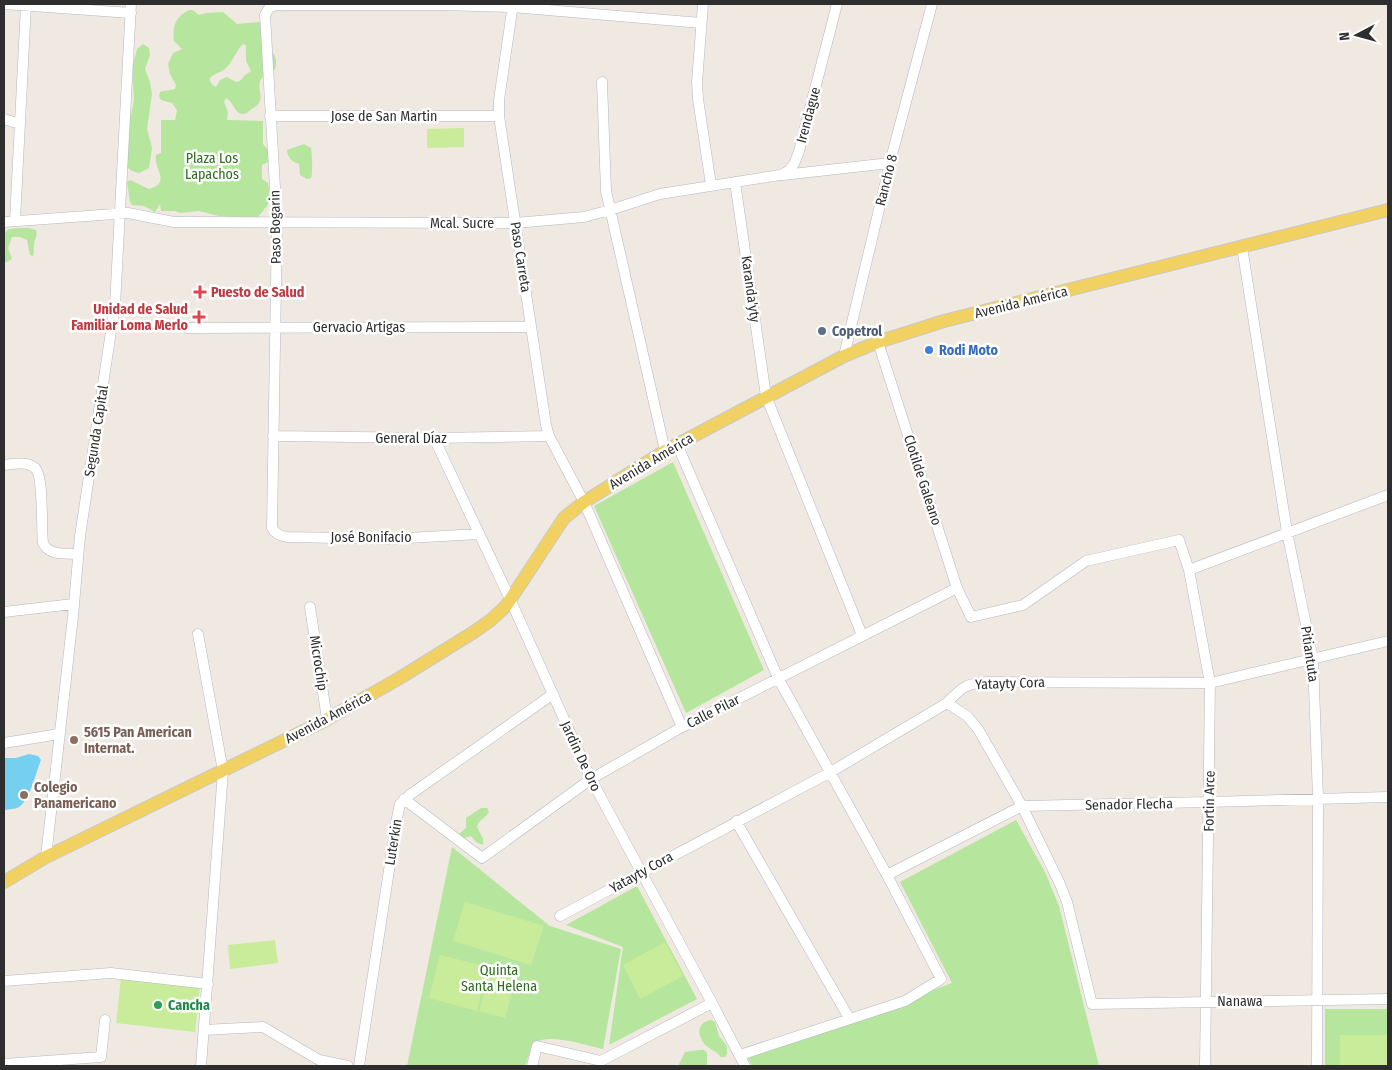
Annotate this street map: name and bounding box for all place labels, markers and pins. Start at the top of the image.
place label: Puesto de Salud [211,284,304,301]
marker: Puesto de Salud [193,285,207,299]
place label: Unidad de Salud Familiar Loma Merlo [71,301,189,334]
marker: Unidad de Salud Familiar Loma Merlo [192,310,206,324]
place label: Copetrol [832,323,882,340]
marker: Copetrol [816,325,828,337]
place label: Rodi Moto [939,342,999,359]
marker: Rodi Moto [923,344,935,356]
place label: 5615 Pan American Internat. [84,724,192,757]
marker: 5615 Pan American Internat. [68,734,80,746]
place label: Colegio Panamericano [34,779,117,812]
marker: Colegio Panamericano [18,789,30,801]
place label: Cancha [168,997,210,1014]
marker: Cancha [152,999,164,1011]

